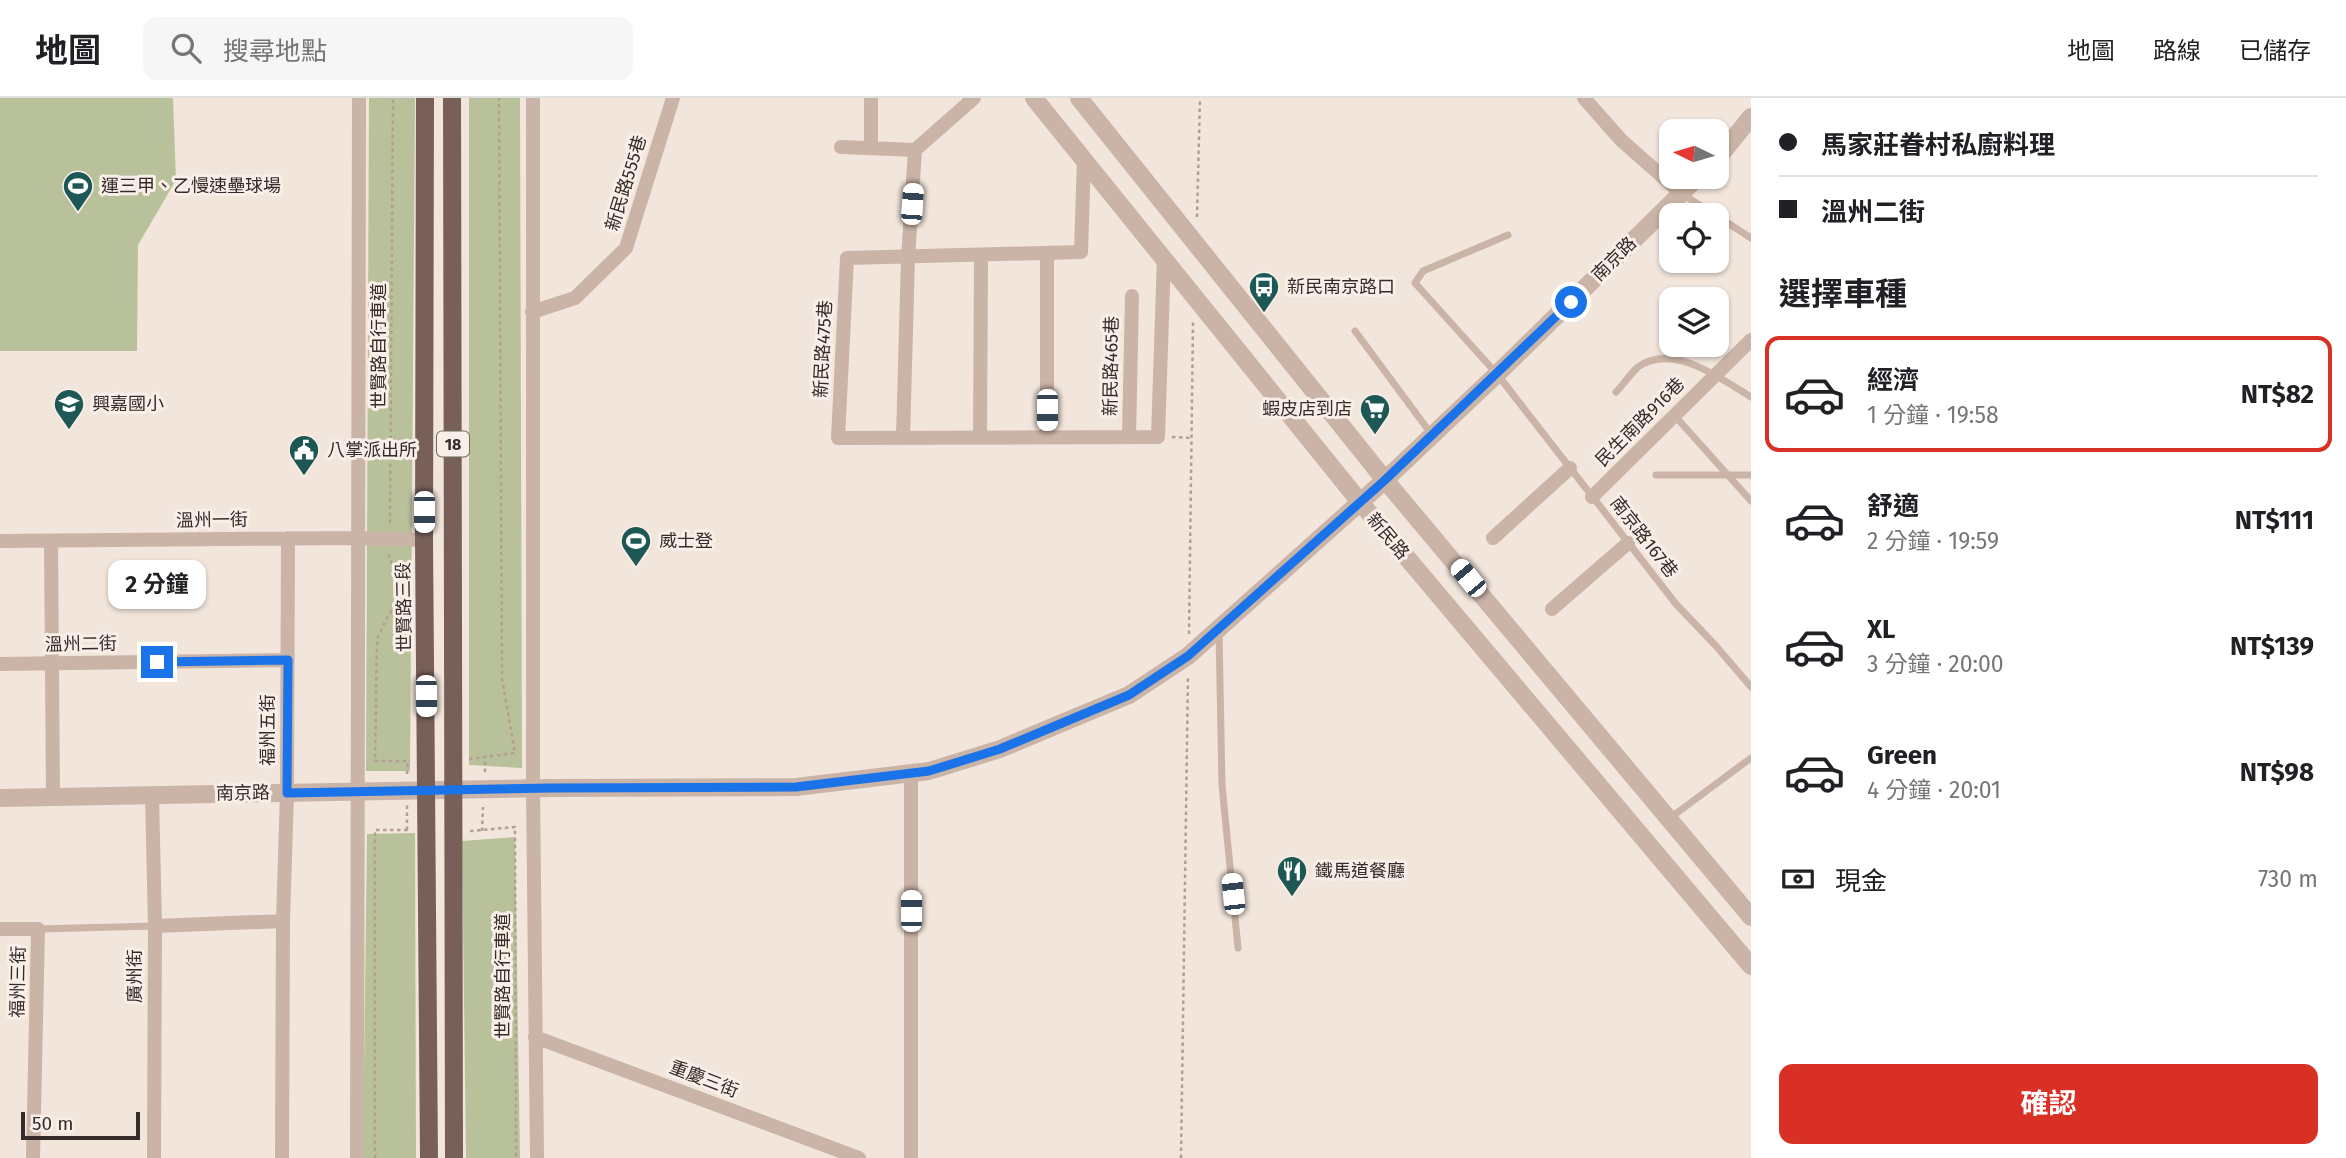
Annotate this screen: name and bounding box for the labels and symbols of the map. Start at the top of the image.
north arrow [1659,119,1729,189]
street label: 新民路555巷 [601,133,651,233]
sports icon: 運三甲、乙慢速壘球場 [61,169,95,213]
place label: 運三甲、乙慢速壘球場 [101,175,281,197]
car [901,182,924,226]
street label: 南京路 [1587,232,1641,286]
bus stop icon: 新民南京路口 [1247,270,1281,314]
place label: 新民南京路口 [1287,276,1395,298]
street label: 世賢路自行車道 [368,283,390,409]
route start [1555,286,1587,318]
street label: 新民路475巷 [809,300,837,398]
street label: 新民路465巷 [1099,316,1123,416]
street label: 民生南路916巷 [1591,373,1689,471]
school or university icon: 興嘉國小 [52,387,86,431]
car [1037,389,1058,431]
supermarket icon: 蝦皮店到店 [1358,392,1392,436]
place label: 興嘉國小 [92,393,164,415]
place label: 蝦皮店到店 [1262,398,1352,420]
road number: 18 [437,432,469,456]
public building icon: 八掌派出所 [287,433,321,477]
place label: 八掌派出所 [327,439,417,461]
car [414,491,435,533]
street label: 南京路167巷 [1605,492,1683,582]
street label: 溫州一街 [176,508,248,532]
street label: 新民路 [1362,508,1414,564]
sports icon: 威士登 [619,524,653,568]
place label: 威士登 [659,530,713,552]
car [1447,555,1490,601]
callout: 2 分鐘 [108,560,206,610]
street label: 世賢路三段 [392,562,416,652]
street label: 溫州二街 [45,632,117,656]
route end [141,646,173,678]
car [416,675,437,717]
street label: 福州五街 [257,694,279,766]
street label: 南京路 [216,782,270,804]
restaurant icon: 鐵馬道餐廳 [1275,854,1309,898]
place label: 鐵馬道餐廳 [1315,860,1405,882]
car [1221,872,1246,916]
car [901,890,922,932]
street label: 世賢路自行車道 [492,913,514,1039]
street label: 福州三街 [6,946,30,1018]
street label: 廣州街 [124,949,146,1003]
street label: 重慶三街 [666,1056,742,1102]
scale bar [21,1109,140,1141]

